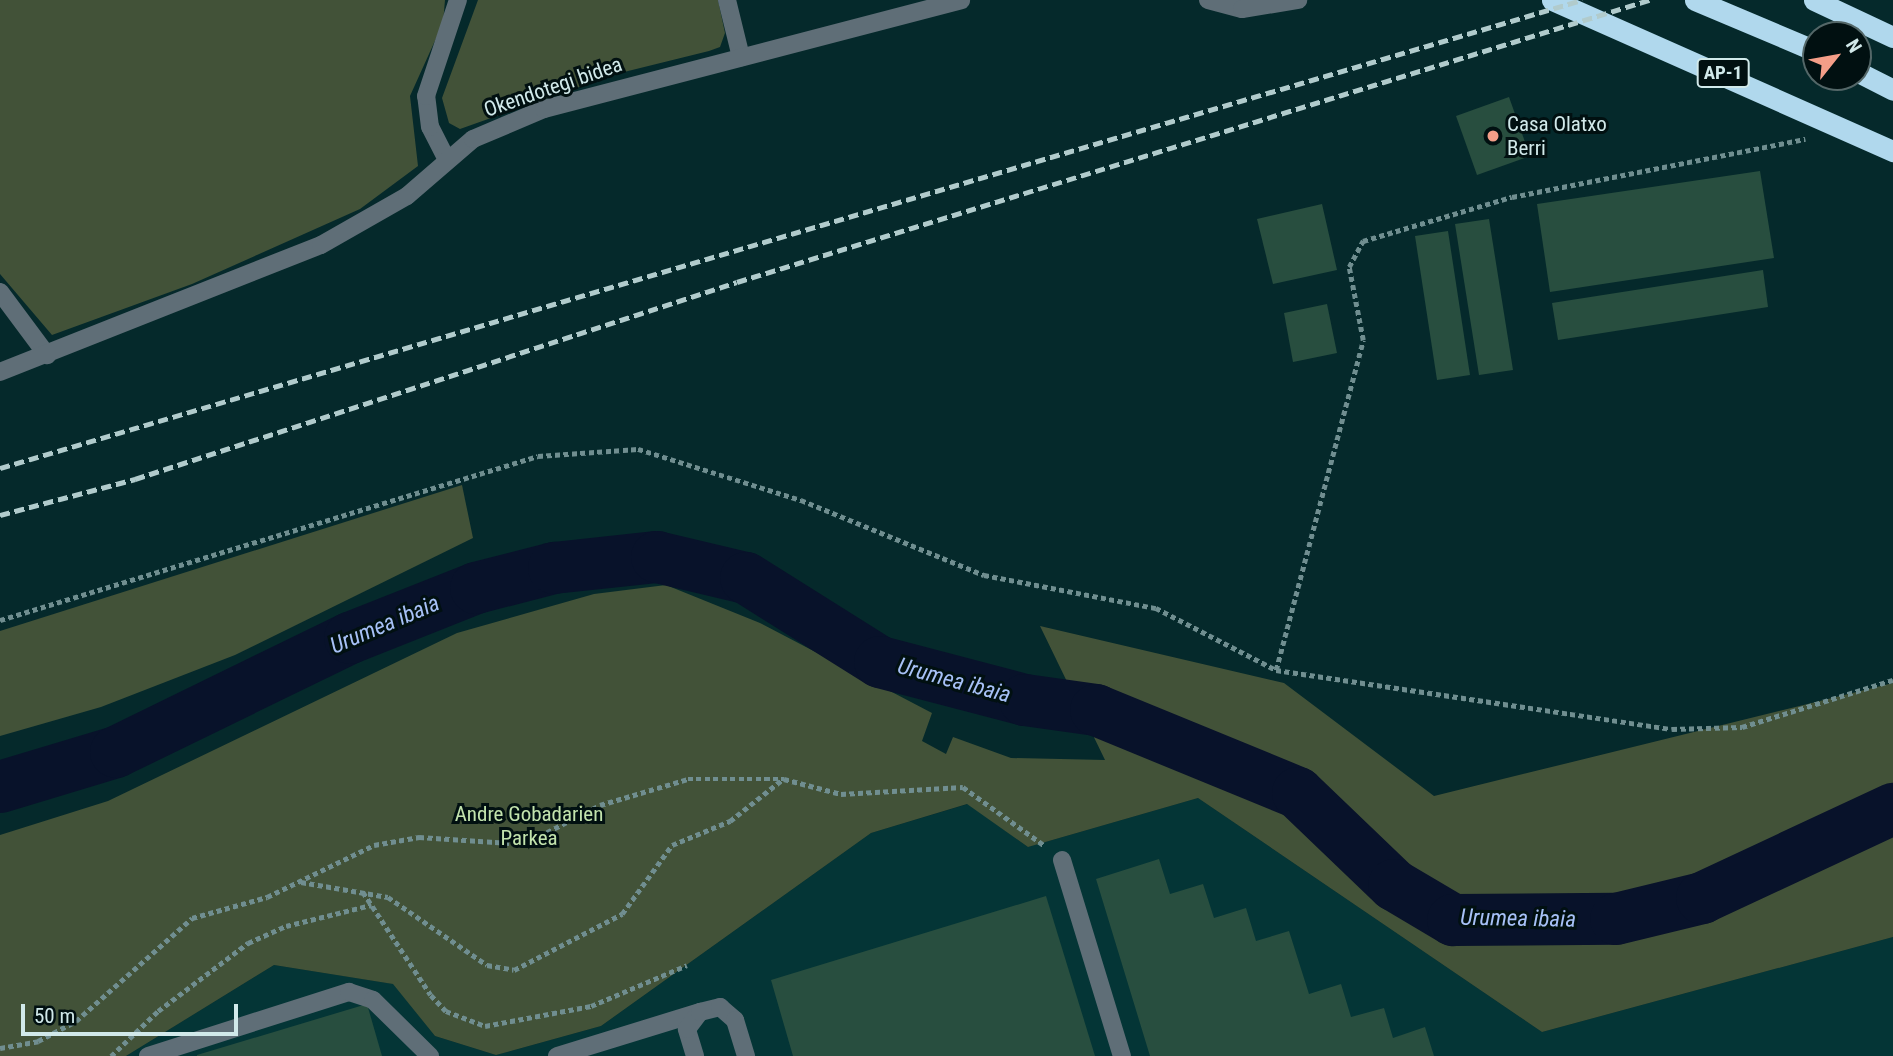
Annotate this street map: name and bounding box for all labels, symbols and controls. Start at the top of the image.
north arrow [1802,21,1872,91]
text: N [1841,35,1867,57]
street label: Okendotegi bidea [481,52,625,122]
road number: AP-1 [1695,58,1751,88]
place label: Casa Olatxo Berri [1507,111,1607,161]
marker: Casa Olatxo Berri [1485,128,1501,144]
water label: Urumea ibaia [326,590,444,660]
water label: Urumea ibaia [894,653,1014,709]
park label: Andre Gobadarien Parkea [455,801,603,851]
water label: Urumea ibaia [1460,904,1576,934]
scale bar [24,990,242,1034]
text: 50 m [34,1004,75,1028]

